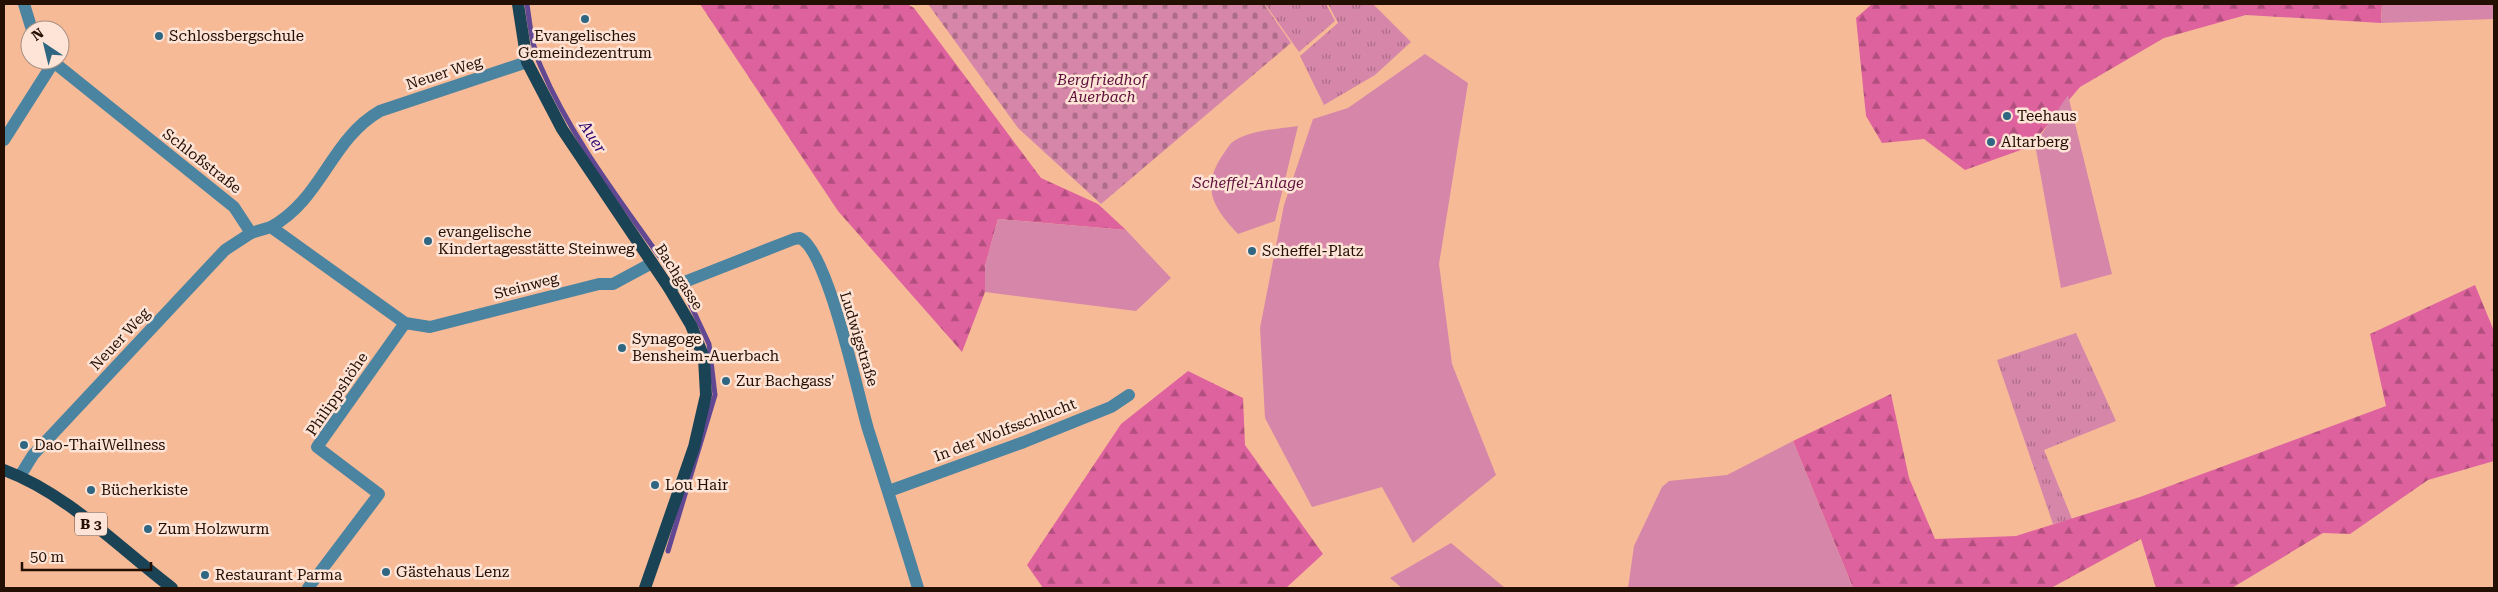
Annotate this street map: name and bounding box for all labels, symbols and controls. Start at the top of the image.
marker: Evangelisches Gemeindezentrum [579,13,591,25]
north arrow [20,20,70,70]
text: N [29,25,47,44]
place label: Schlossbergschule [169,27,304,45]
place label: Evangelisches Gemeindezentrum [518,27,652,62]
marker: Schlossbergschule [153,30,165,42]
street label: Neuer Weg [404,52,485,94]
park label: Bergfriedhof Auerbach [1056,71,1148,106]
place label: Teehaus [2017,107,2077,125]
marker: Teehaus [2001,110,2013,122]
water label: Auer [575,116,611,157]
street label: Schloßstraße [159,125,245,197]
place label: Altarberg [2001,133,2069,151]
marker: Altarberg [1985,136,1997,148]
park label: Scheffel-Anlage [1191,174,1304,192]
place label: evangelische Kindertagesstätte Steinweg [438,223,635,258]
marker: evangelische Kindertagesstätte Steinweg [422,235,434,247]
street label: Bachgasse [651,241,707,313]
place label: Scheffel-Platz [1262,242,1363,260]
marker: Scheffel-Platz [1246,245,1258,257]
street label: Steinweg [492,269,561,303]
street label: Ludwigstraße [836,289,882,389]
street label: Neuer Weg [87,304,154,374]
place label: Synagoge Bensheim-Auerbach [632,330,780,365]
marker: Synagoge Bensheim-Auerbach [616,342,628,354]
street label: Philippshöhe [302,349,372,439]
place label: Zur Bachgass' [736,372,835,390]
marker: Zur Bachgass' [720,375,732,387]
street label: In der Wolfsschlucht [931,394,1079,465]
place label: Dao-ThaiWellness [34,436,165,454]
marker: Dao-ThaiWellness [18,439,30,451]
place label: Lou Hair [665,476,728,494]
marker: Lou Hair [649,479,661,491]
place label: Bücherkiste [101,481,188,499]
marker: Bücherkiste [85,484,97,496]
road number: B 3 [75,512,107,536]
place label: Zum Holzwurm [158,520,270,538]
marker: Zum Holzwurm [142,523,154,535]
scale bar [22,540,151,572]
text: 50 m [30,548,65,566]
place label: Gästehaus Lenz [396,563,509,581]
place label: Restaurant Parma [215,566,342,584]
marker: Gästehaus Lenz [380,566,392,578]
marker: Restaurant Parma [199,569,211,581]

